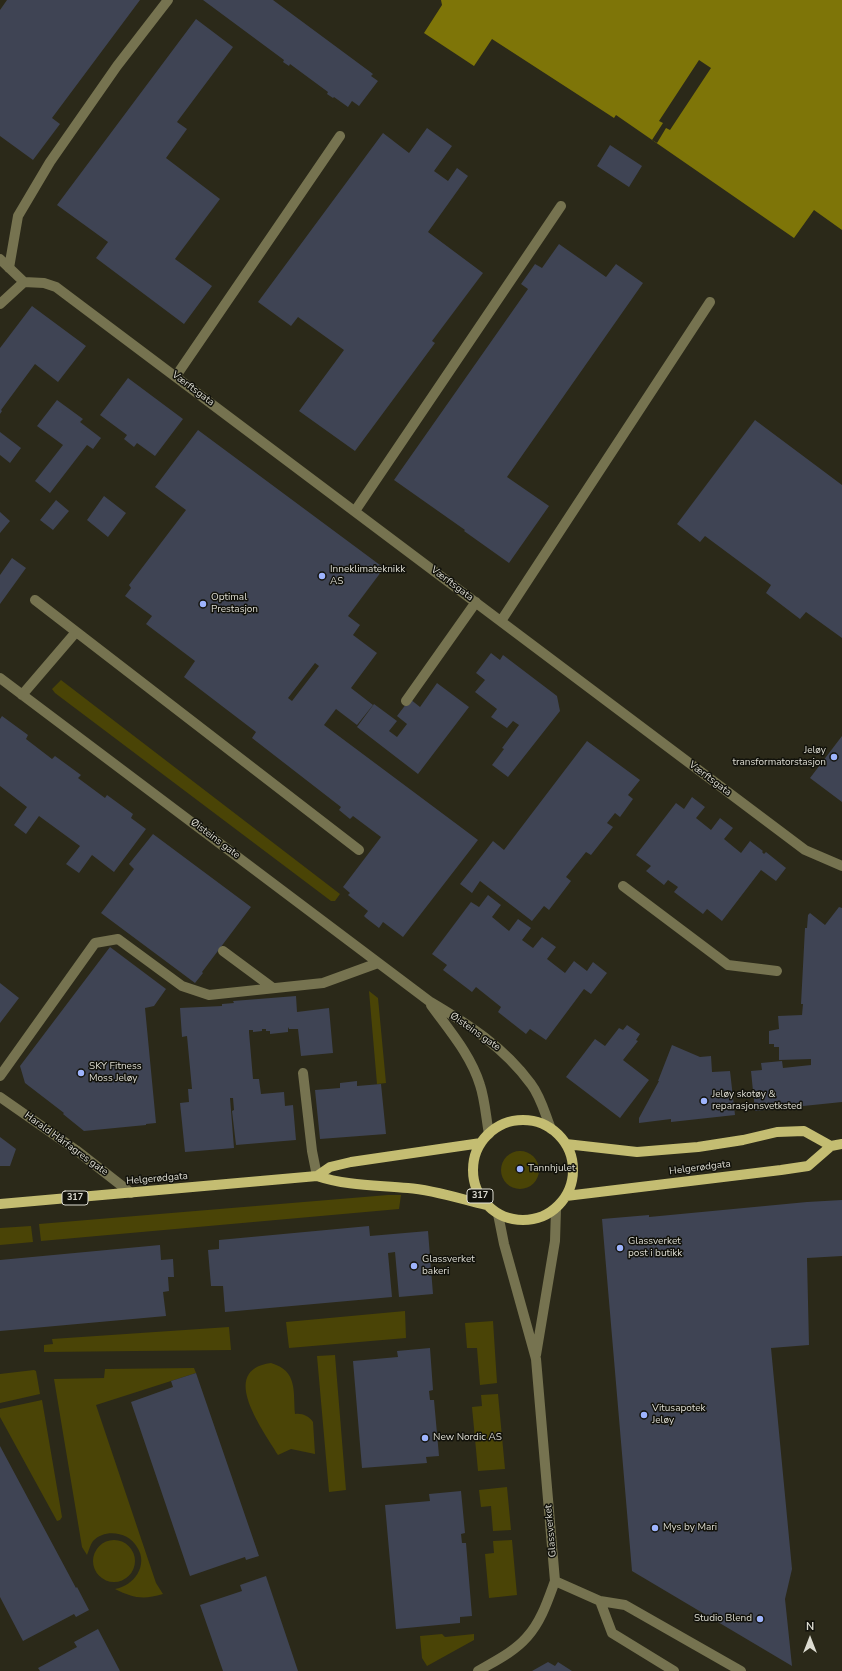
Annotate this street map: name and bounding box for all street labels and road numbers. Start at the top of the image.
street label: Værftsgata [169,369,217,409]
street label: Værftsgata [428,564,476,604]
street label: Værftsgata [686,759,734,799]
street label: Øisteins gate [188,817,242,861]
street label: Øisteins gate [447,1010,503,1054]
street label: Harald Hårfagres gate [22,1110,110,1178]
street label: Helgerødgata [669,1158,731,1178]
street label: Helgerødgata [126,1170,188,1188]
road number: 317 [467,1189,493,1203]
road number: 317 [62,1191,88,1205]
street label: Glassverket [543,1504,559,1558]

